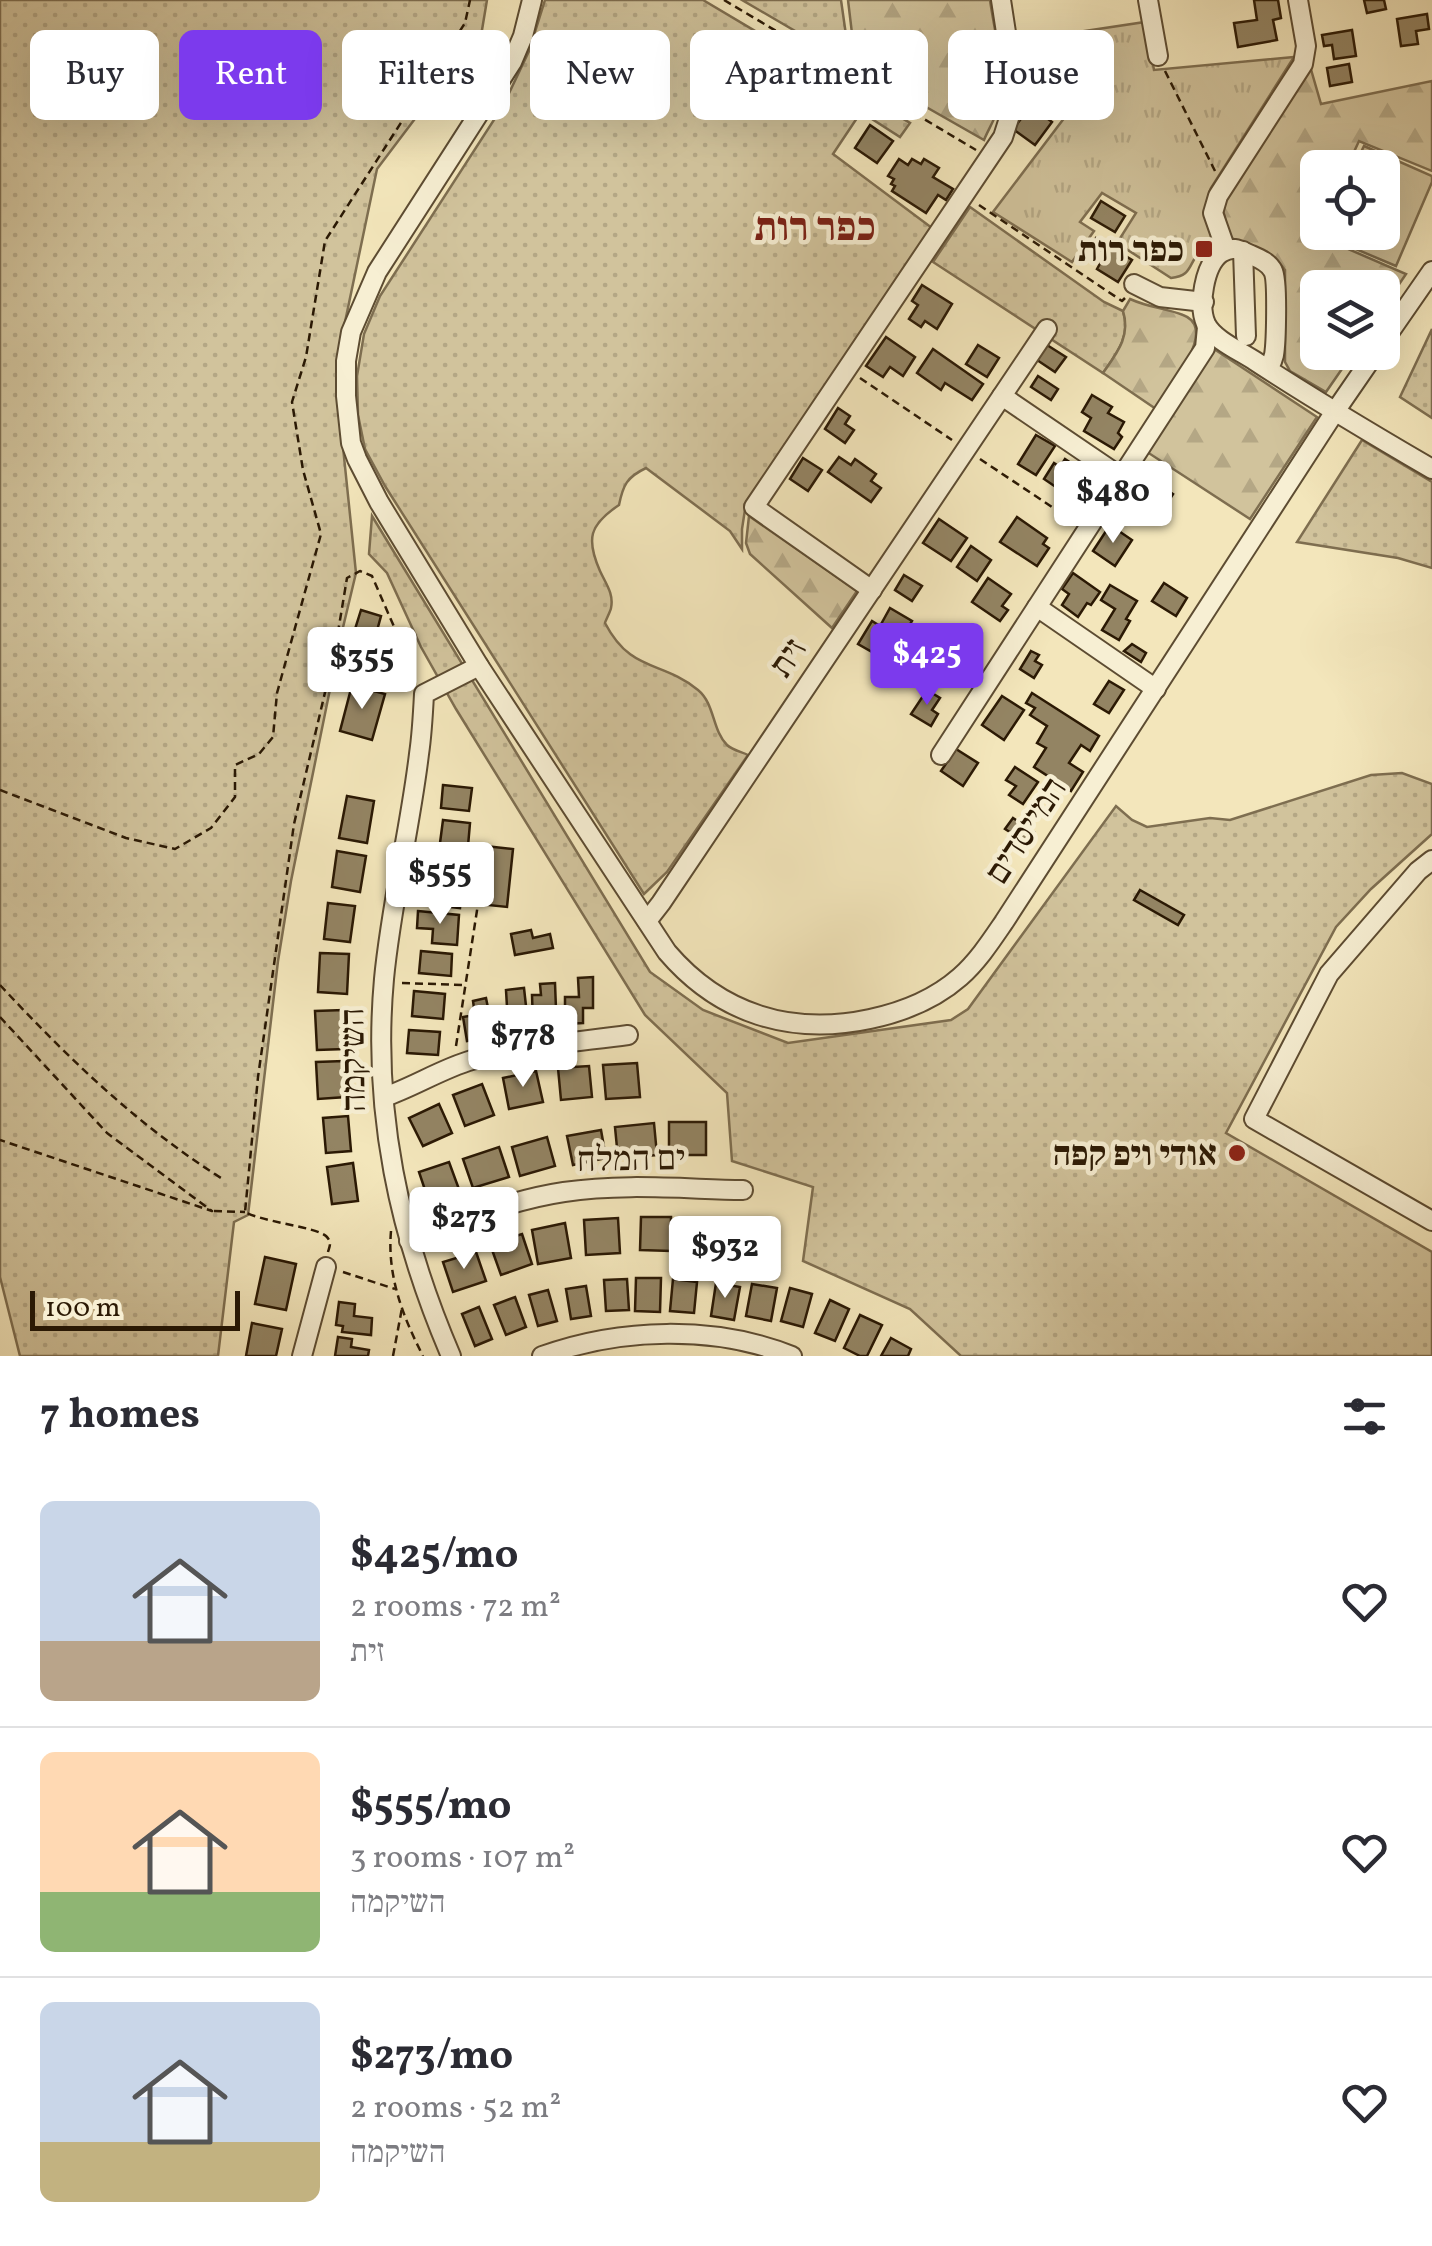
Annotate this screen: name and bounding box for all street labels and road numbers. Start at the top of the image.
street label: זית [759,630,820,688]
street label: המייסדים [975,769,1080,894]
street label: השיקמה [330,1007,380,1113]
street label: ים המלח [576,1136,686,1186]

